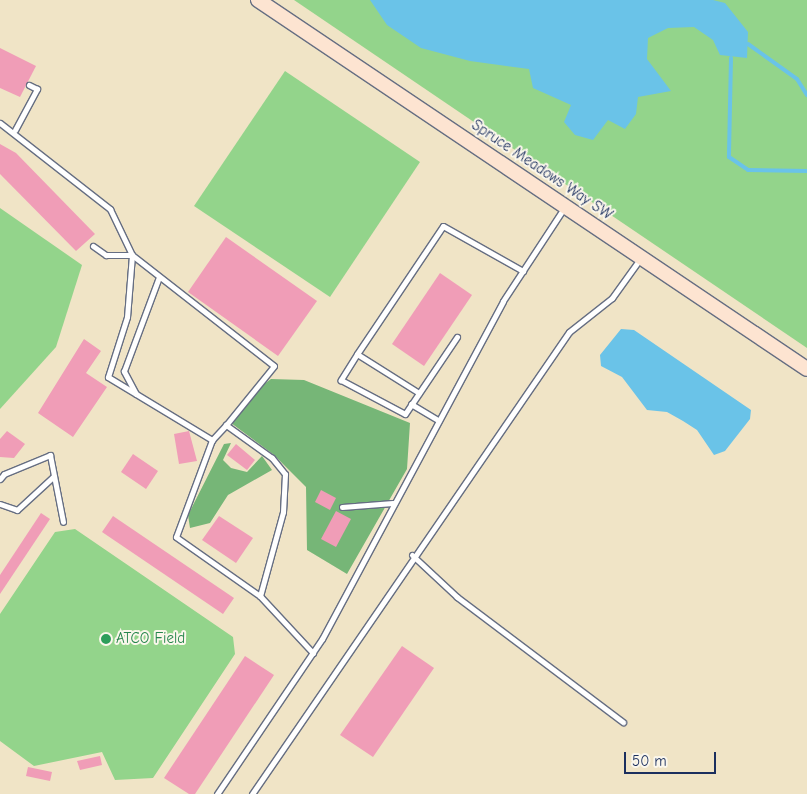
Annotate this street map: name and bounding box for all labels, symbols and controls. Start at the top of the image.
street label: Spruce Meadows Way SW [468,116,616,224]
place label: ATCO Field [116,630,185,648]
marker: ATCO Field [100,633,112,645]
scale bar [627,742,720,774]
text: 50 m [632,752,667,770]

